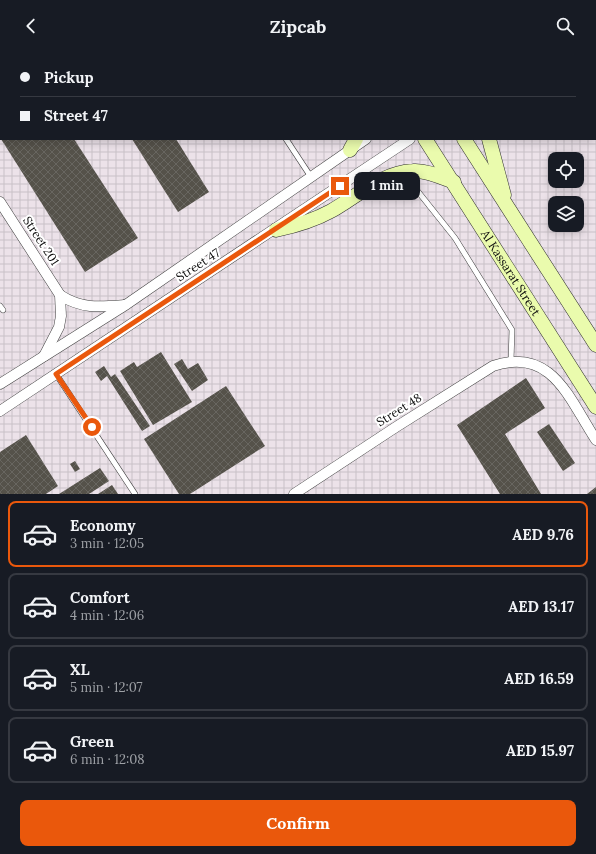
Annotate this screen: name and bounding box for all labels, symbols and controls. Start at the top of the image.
icon: back [20,15,42,37]
text: Zipcab [270,15,326,38]
icon: search [554,15,576,37]
text: Pickup [44,68,93,87]
text: Street 47 [44,106,108,125]
map controls [548,152,584,232]
button: locate [548,152,584,188]
callout: 1 min [354,172,420,200]
route end [331,177,349,195]
text: 1 min [370,177,404,194]
button: layers [548,196,584,232]
street label: Street 201 [20,213,63,268]
street label: Al Kassarat Street [478,226,544,319]
street label: Street 47 [173,245,223,284]
street label: Street 48 [373,390,424,429]
route start [83,418,101,436]
icon: car [22,516,58,552]
text: Economy [70,516,135,535]
text: AED 9.76 [512,525,574,544]
text: 3 min · 12:05 [70,535,144,552]
icon: car [22,588,58,624]
text: Comfort [70,588,130,607]
text: AED 13.17 [508,597,574,616]
text: 4 min · 12:06 [70,607,144,624]
icon: car [22,660,58,696]
text: XL [70,660,90,679]
text: AED 16.59 [504,669,574,688]
text: 5 min · 12:07 [70,679,143,696]
icon: car [22,732,58,768]
text: Green [70,732,114,751]
text: AED 15.97 [506,741,574,760]
text: 6 min · 12:08 [70,751,145,768]
button: Confirm [20,800,576,846]

